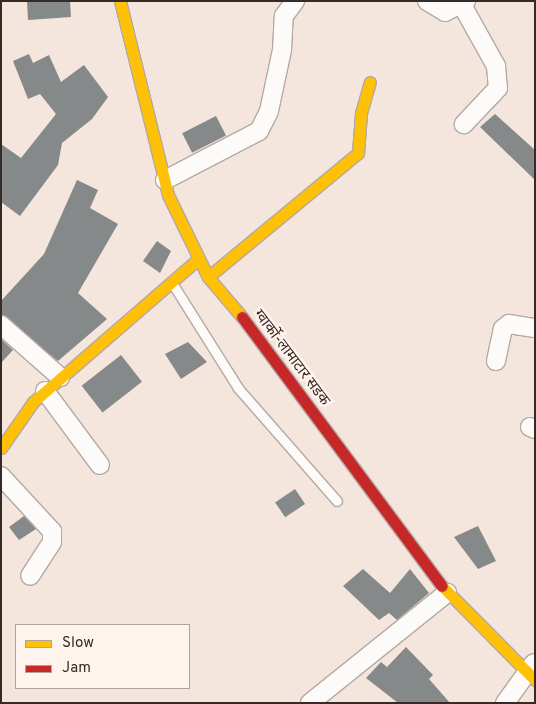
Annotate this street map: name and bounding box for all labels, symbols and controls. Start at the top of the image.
street label: ग्वार्को-लामाटार सडक [249,306,333,410]
legend [15,624,190,689]
text: Slow [62,634,94,653]
text: Jam [62,659,91,678]

